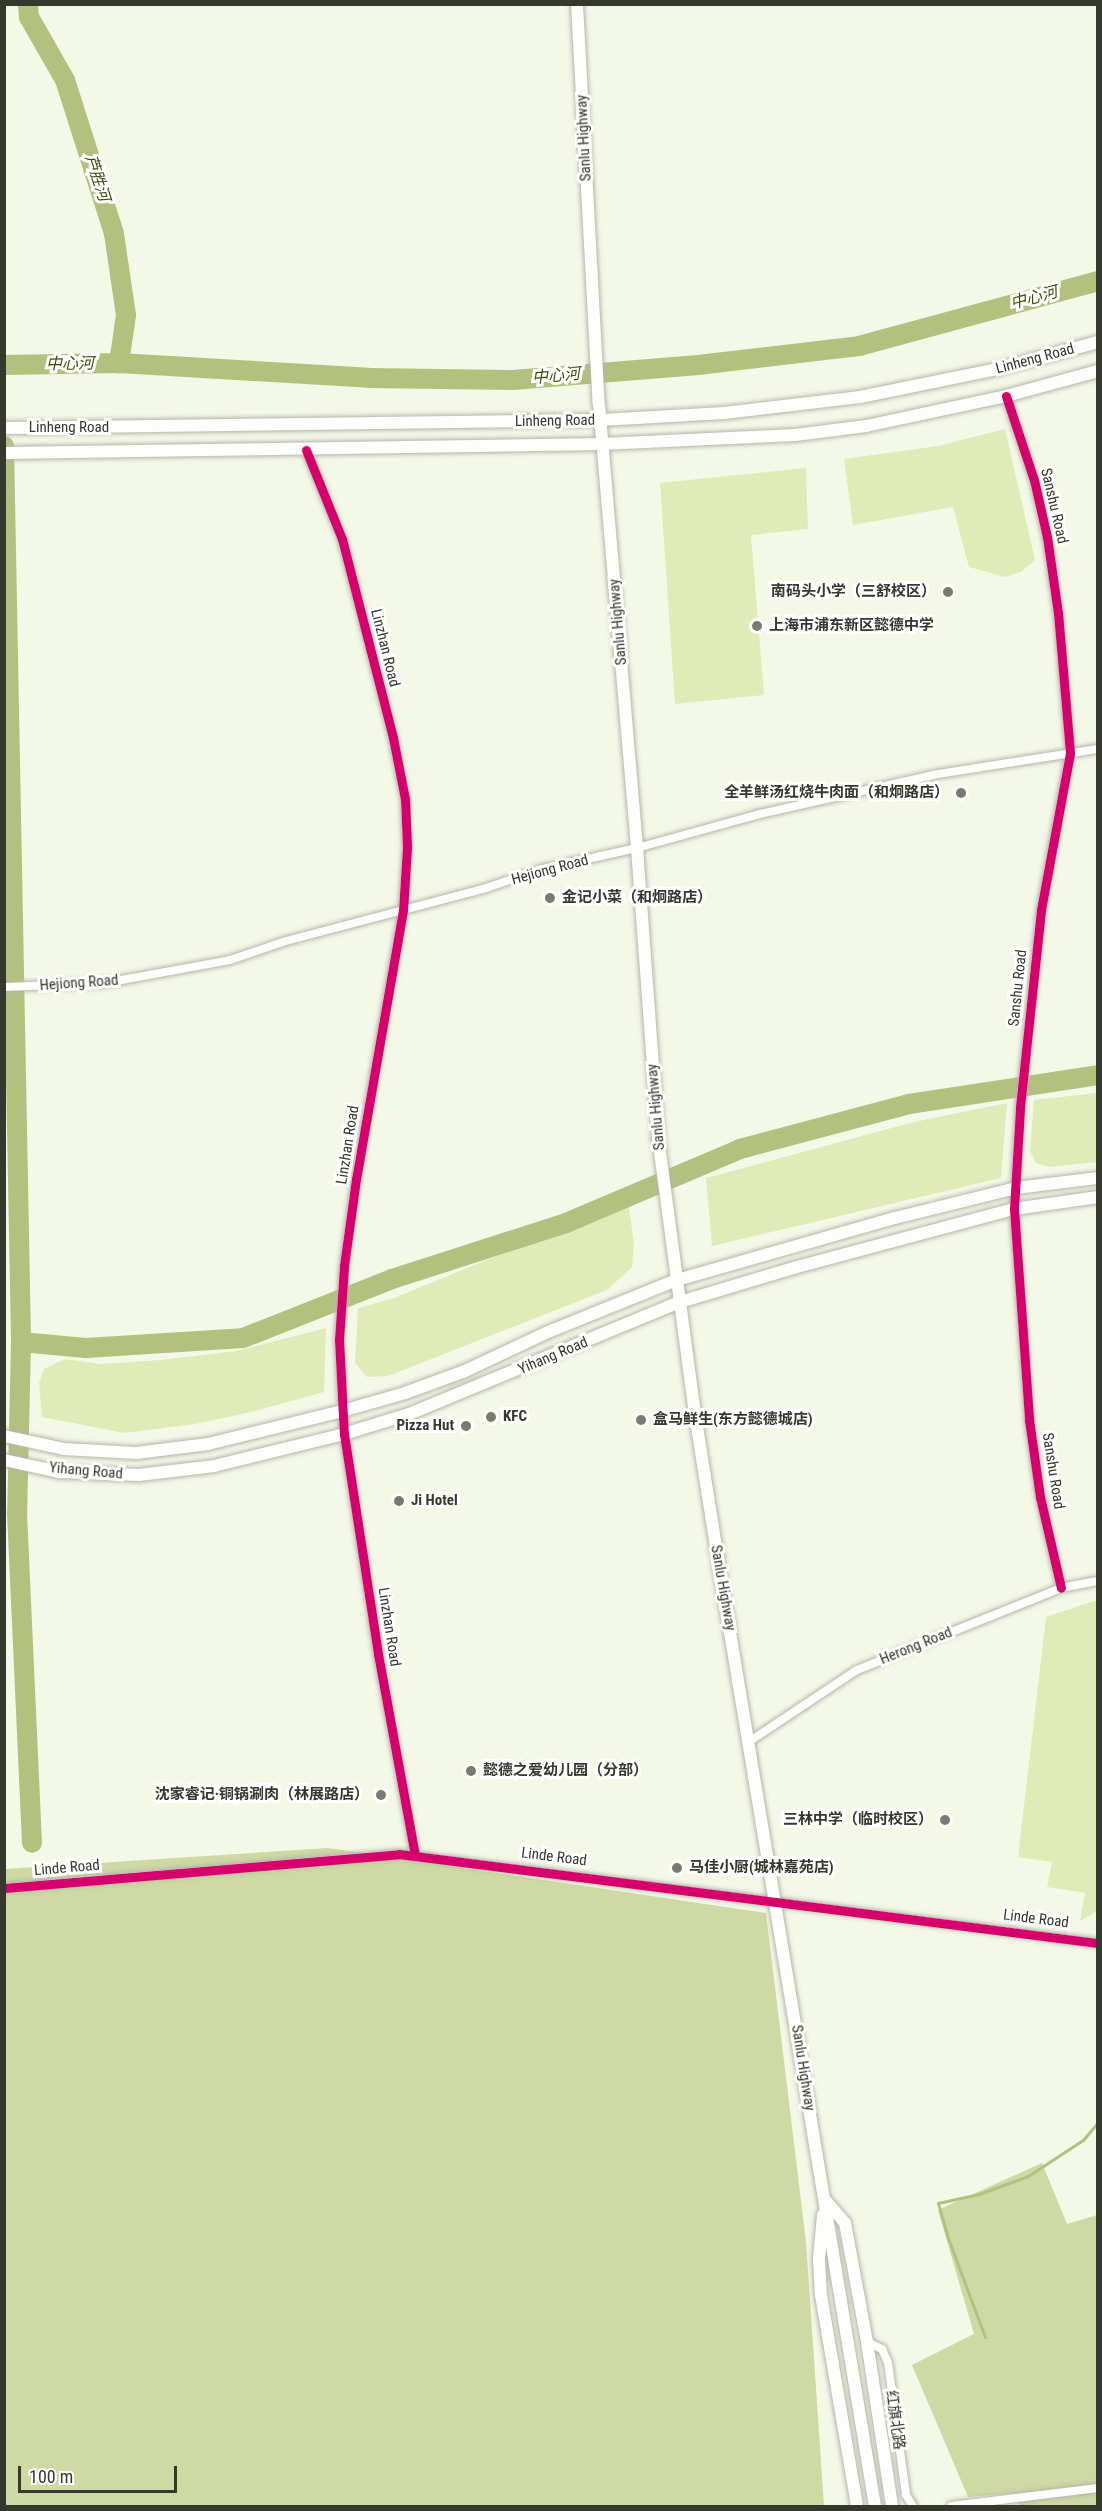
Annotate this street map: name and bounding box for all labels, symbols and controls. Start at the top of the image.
street label: Sanlu Highway [573,94,595,182]
water label: 芦胜河 [80,152,114,204]
water label: 中心河 [1008,283,1060,313]
street label: Linheng Road [994,340,1076,378]
water label: 中心河 [46,354,94,374]
water label: 中心河 [531,364,581,388]
street label: Linheng Road [515,411,595,431]
street label: Linheng Road [29,419,109,437]
street label: Sanshu Road [1037,466,1071,546]
street label: Sanlu Highway [605,578,631,666]
place label: 南码头小学（三舒校区） [771,583,936,601]
marker: 南码头小学（三舒校区） [941,585,955,599]
street label: Linzhan Road [367,607,403,689]
place label: 上海市浦东新区懿德中学 [769,617,934,635]
marker: 上海市浦东新区懿德中学 [750,619,764,633]
place label: 全羊鲜汤红烧牛肉面（和炯路店） [724,784,949,802]
marker: 全羊鲜汤红烧牛肉面（和炯路店） [954,786,968,800]
street label: Hejiong Road [510,851,590,889]
place label: 金记小菜（和炯路店） [562,889,712,907]
marker: 金记小菜（和炯路店） [543,891,557,905]
street label: Sanshu Road [1005,949,1031,1027]
street label: Hejiong Road [39,971,119,995]
street label: Sanlu Highway [643,1063,669,1151]
street label: Linzhan Road [333,1104,363,1186]
street label: Yihang Road [515,1333,591,1379]
place label: KFC [503,1408,527,1426]
marker: KFC [484,1410,498,1424]
place label: 盒马鲜生(东方懿德城店) [653,1411,813,1429]
marker: 盒马鲜生(东方懿德城店) [634,1413,648,1427]
place label: Pizza Hut [396,1417,454,1435]
marker: Pizza Hut [459,1419,473,1433]
street label: Sanshu Road [1038,1432,1068,1510]
street label: Yihang Road [48,1459,124,1483]
place label: Ji Hotel [411,1492,458,1510]
marker: Ji Hotel [392,1494,406,1508]
street label: Sanlu Highway [707,1544,739,1632]
street label: Linzhan Road [374,1586,404,1668]
street label: Herong Road [877,1623,955,1669]
place label: 懿德之爱幼儿园（分部） [483,1762,648,1780]
marker: 懿德之爱幼儿园（分部） [464,1764,478,1778]
place label: 沈家睿记·铜锅涮肉（林展路店） [155,1786,369,1804]
marker: 沈家睿记·铜锅涮肉（林展路店） [374,1788,388,1802]
place label: 三林中学（临时校区） [783,1811,933,1829]
marker: 三林中学（临时校区） [938,1813,952,1827]
street label: Linde Road [520,1844,588,1870]
street label: Linde Road [33,1856,101,1880]
place label: 马佳小厨(城林嘉苑店) [689,1859,834,1877]
marker: 马佳小厨(城林嘉苑店) [670,1861,684,1875]
street label: Linde Road [1002,1906,1070,1932]
street label: Sanlu Highway [787,2024,819,2112]
street label: 红旗北路 [882,2389,908,2451]
scale bar [21,2454,180,2492]
text: 100 m [29,2466,73,2487]

